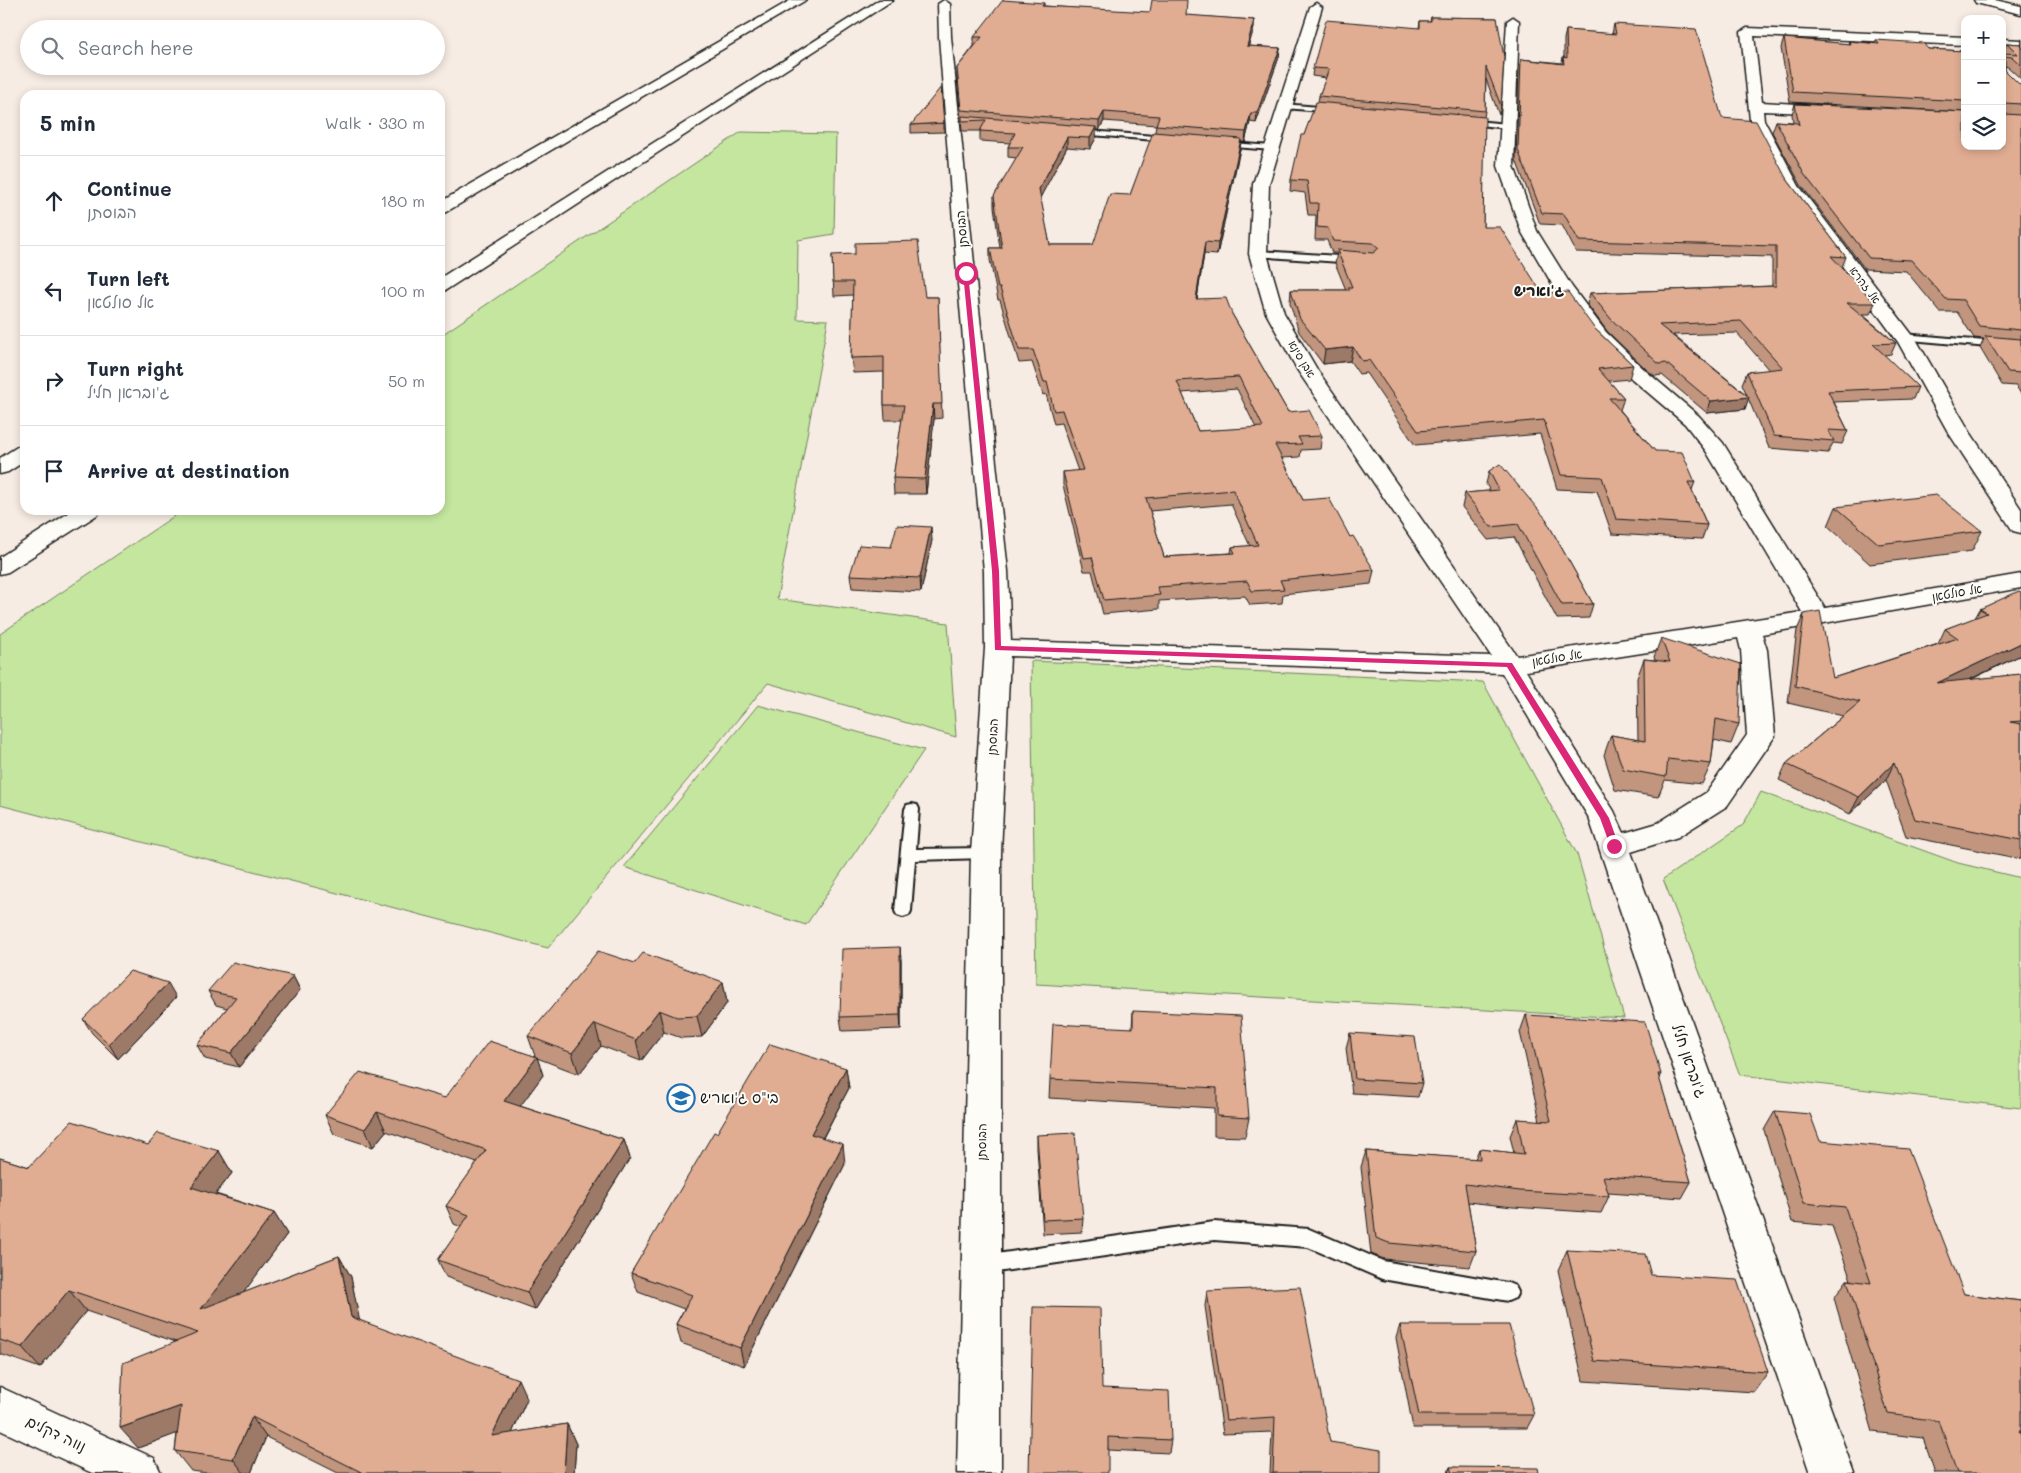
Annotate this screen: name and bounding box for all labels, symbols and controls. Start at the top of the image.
map controls [1961,15,2006,150]
button: + [1961,15,2006,60]
search box [20,20,445,75]
icon: search [38,34,66,62]
text: Search here [78,35,194,60]
button: − [1961,60,2006,105]
button: layers [1961,105,2006,150]
text: 5 min [40,109,96,136]
text: Walk · 330 m [325,112,425,133]
text: Continue [87,176,172,201]
icon: ahead [40,187,68,215]
text: 180 m [380,190,425,211]
text: הבוסתן [87,201,137,222]
street label: הבוסתן [951,210,971,248]
route start [955,262,978,285]
street label: אל זהרא [1847,263,1885,307]
text: Turn left [87,266,170,291]
icon: left [40,277,68,305]
text: 100 m [380,280,425,301]
district label: ג'ואריש [1514,280,1565,300]
text: אל סולטאן [87,291,154,312]
street label: אבן סינא [1285,337,1320,381]
text: Turn right [87,356,184,381]
icon: right [40,367,68,395]
text: 50 m [388,370,425,391]
text: ג'ובראן חליל [87,381,169,402]
icon: arrive [40,457,68,485]
text: Arrive at destination [87,458,290,483]
street label: אל סולטאן [1931,580,1983,605]
street label: אל סולטאן [1531,645,1583,670]
street label: הבוסתן [983,718,1001,756]
route end [1603,835,1626,858]
street label: ג'ובראן חליל [1667,1021,1712,1101]
school or university icon: בי"ס ג'ואריש [666,1083,696,1113]
place label: בי"ס ג'ואריש [700,1087,779,1107]
street label: הבוסתן [973,1123,989,1161]
street label: נווה דקלים [23,1411,90,1457]

